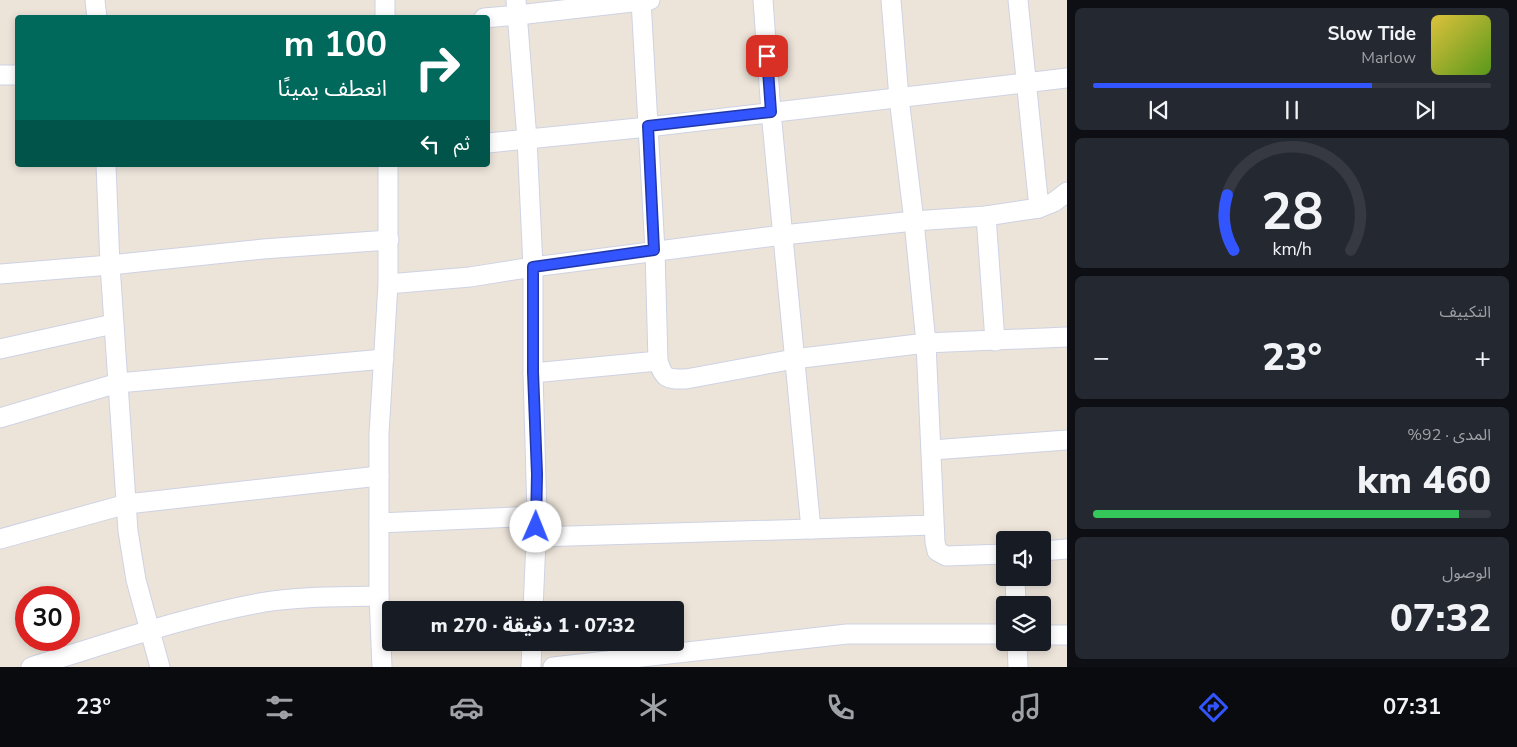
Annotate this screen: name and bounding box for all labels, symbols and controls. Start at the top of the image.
text: 100 m [284,21,387,68]
text: Slow Tide [1328,21,1416,47]
icon: right [405,35,470,100]
pin [746,35,788,77]
icon: arrive [753,42,781,70]
text: Marlow [1361,47,1416,69]
text: انعطف يمينًا [278,74,387,104]
icon: previous [1145,96,1173,124]
icon: pause [1278,96,1306,124]
icon: next [1411,96,1439,124]
icon: left [416,130,444,158]
text: ثم [454,131,470,157]
text: 28 [1261,176,1323,247]
text: km/h [1272,237,1312,261]
text: التكييف [1439,301,1491,323]
text: 23° [1262,332,1322,383]
text: − [1093,339,1110,377]
text: + [1474,339,1491,377]
text: المدى · 92% [1407,424,1491,446]
text: 460 km [1357,455,1491,506]
position arrow [509,500,561,552]
map controls [996,531,1051,651]
button: sound [996,531,1051,586]
text: الوصول [1442,562,1491,584]
speed limit sign: 30 [15,586,80,651]
text: 07:32 [1390,593,1491,644]
button: layers [996,596,1051,651]
text: 07:32 · 1 دقيقة · 270 m [431,613,635,639]
icon: filters [262,690,297,725]
icon: car [449,690,484,725]
icon: climate [636,690,671,725]
icon: phone [823,690,858,725]
icon: music [1009,690,1044,725]
icon: directions [1196,690,1231,725]
text: 23° [76,692,111,722]
text: 07:31 [1383,692,1441,722]

